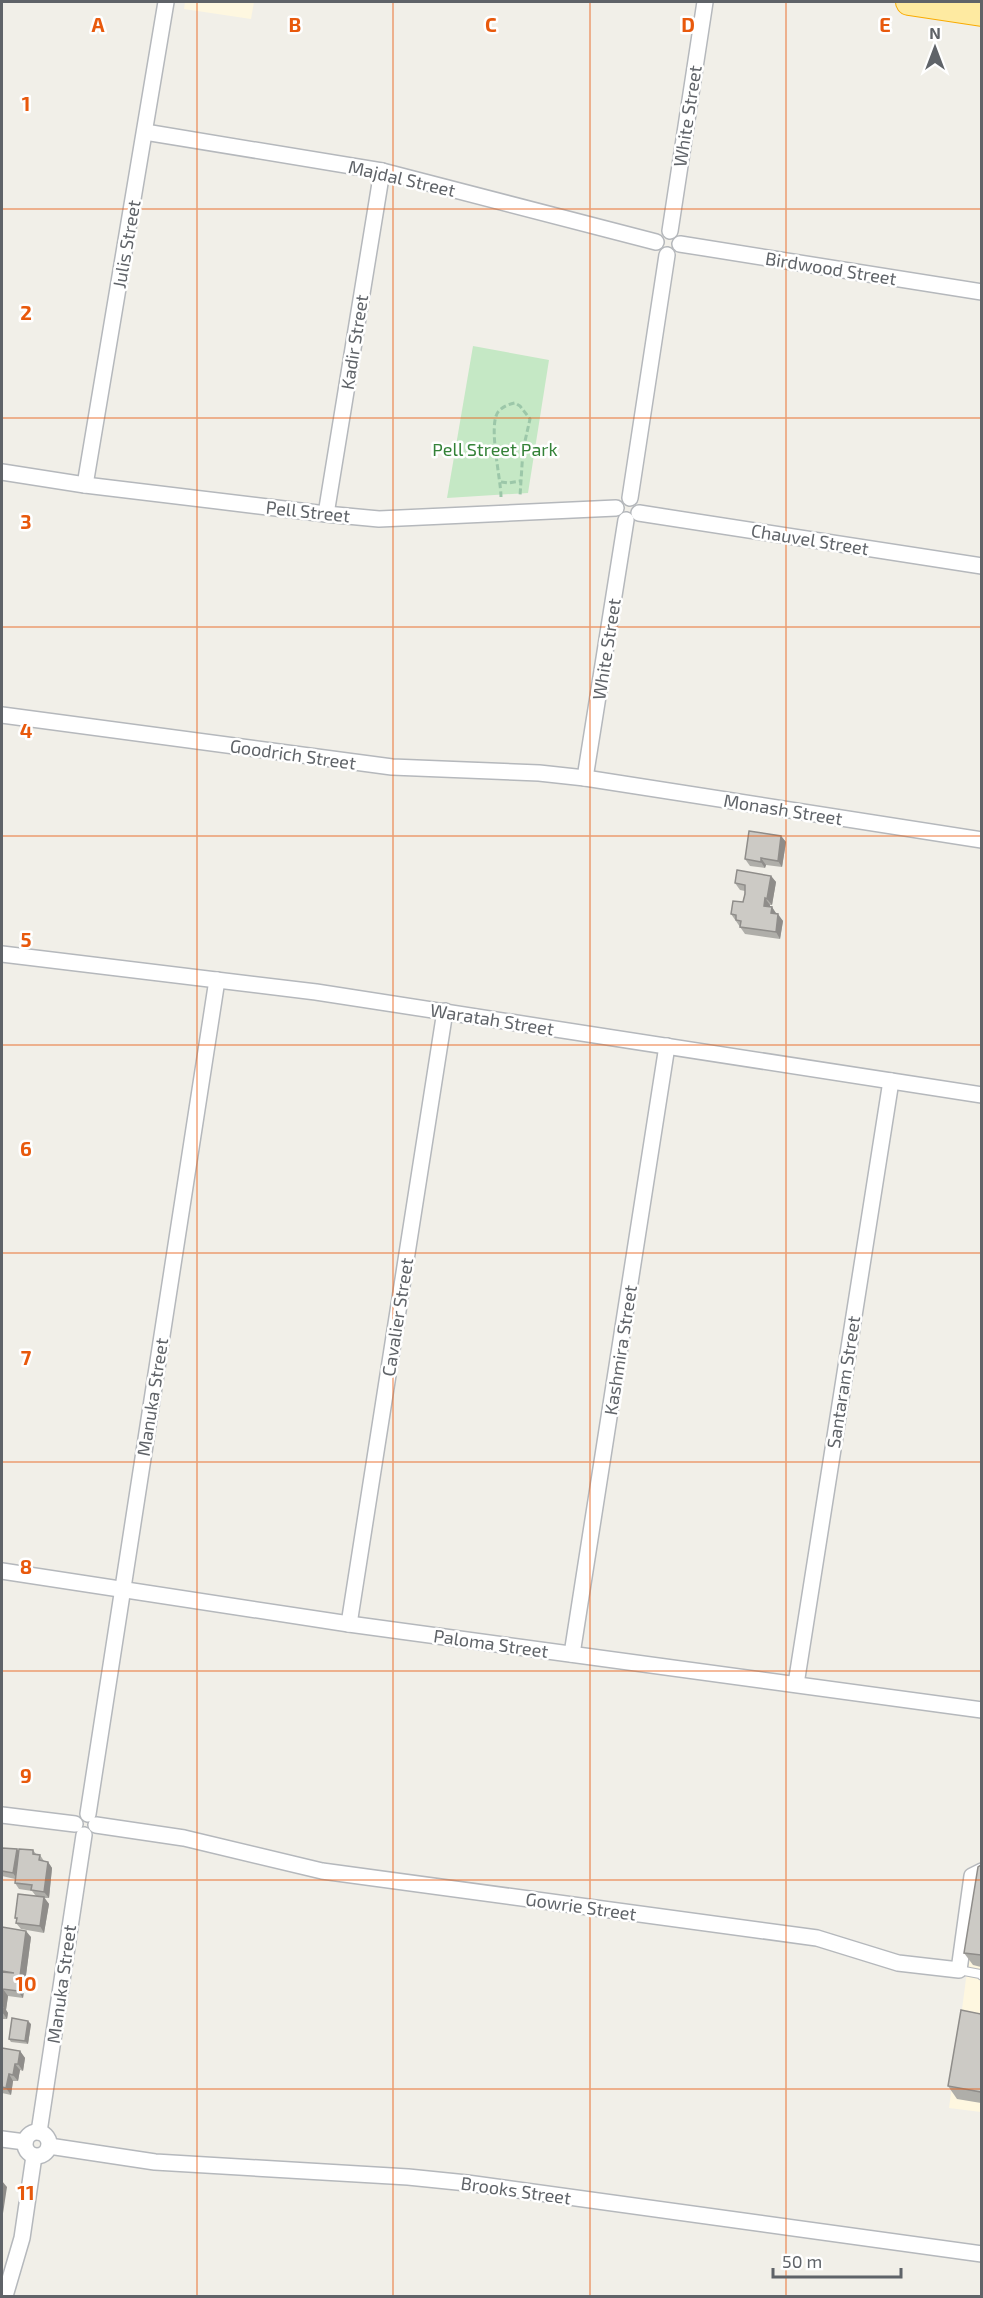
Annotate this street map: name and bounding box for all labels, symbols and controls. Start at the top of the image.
text: A [91,12,105,36]
text: B [289,12,301,36]
text: C [485,12,497,36]
text: D [681,12,695,36]
text: E [879,12,891,36]
north arrow [905,18,965,78]
text: N [929,23,941,42]
street label: White Street [668,63,706,168]
text: 1 [22,91,30,115]
street label: Majdal Street [346,155,458,201]
street label: Julis Street [107,198,145,290]
street label: Birdwood Street [764,247,898,289]
street label: Kadir Street [336,293,372,391]
text: 2 [20,300,32,324]
park label: Pell Street Park [432,438,558,460]
street label: Pell Street [265,496,351,526]
text: 3 [20,509,32,533]
street label: Chauvel Street [750,519,871,559]
street label: White Street [587,596,625,701]
text: 4 [20,718,33,742]
street label: Goodrich Street [229,734,358,774]
street label: Monash Street [722,789,844,829]
text: 5 [20,927,32,951]
street label: Waratah Street [429,998,556,1040]
text: 6 [20,1136,32,1160]
street label: Cavalier Street [377,1256,417,1378]
street label: Kashmira Street [599,1283,641,1417]
street label: Santaram Street [822,1314,864,1450]
street label: Manuka Street [132,1336,172,1458]
text: 7 [21,1345,32,1369]
text: 8 [20,1554,32,1578]
street label: Paloma Street [432,1624,550,1662]
text: 9 [20,1763,32,1787]
street label: Gowrie Street [524,1887,638,1925]
street label: Manuka Street [42,1923,80,2045]
text: 10 [15,1971,37,1995]
street label: Brooks Street [460,2171,573,2209]
text: 11 [17,2180,35,2204]
scale bar [773,2241,900,2279]
text: 50 m [782,2250,822,2272]

